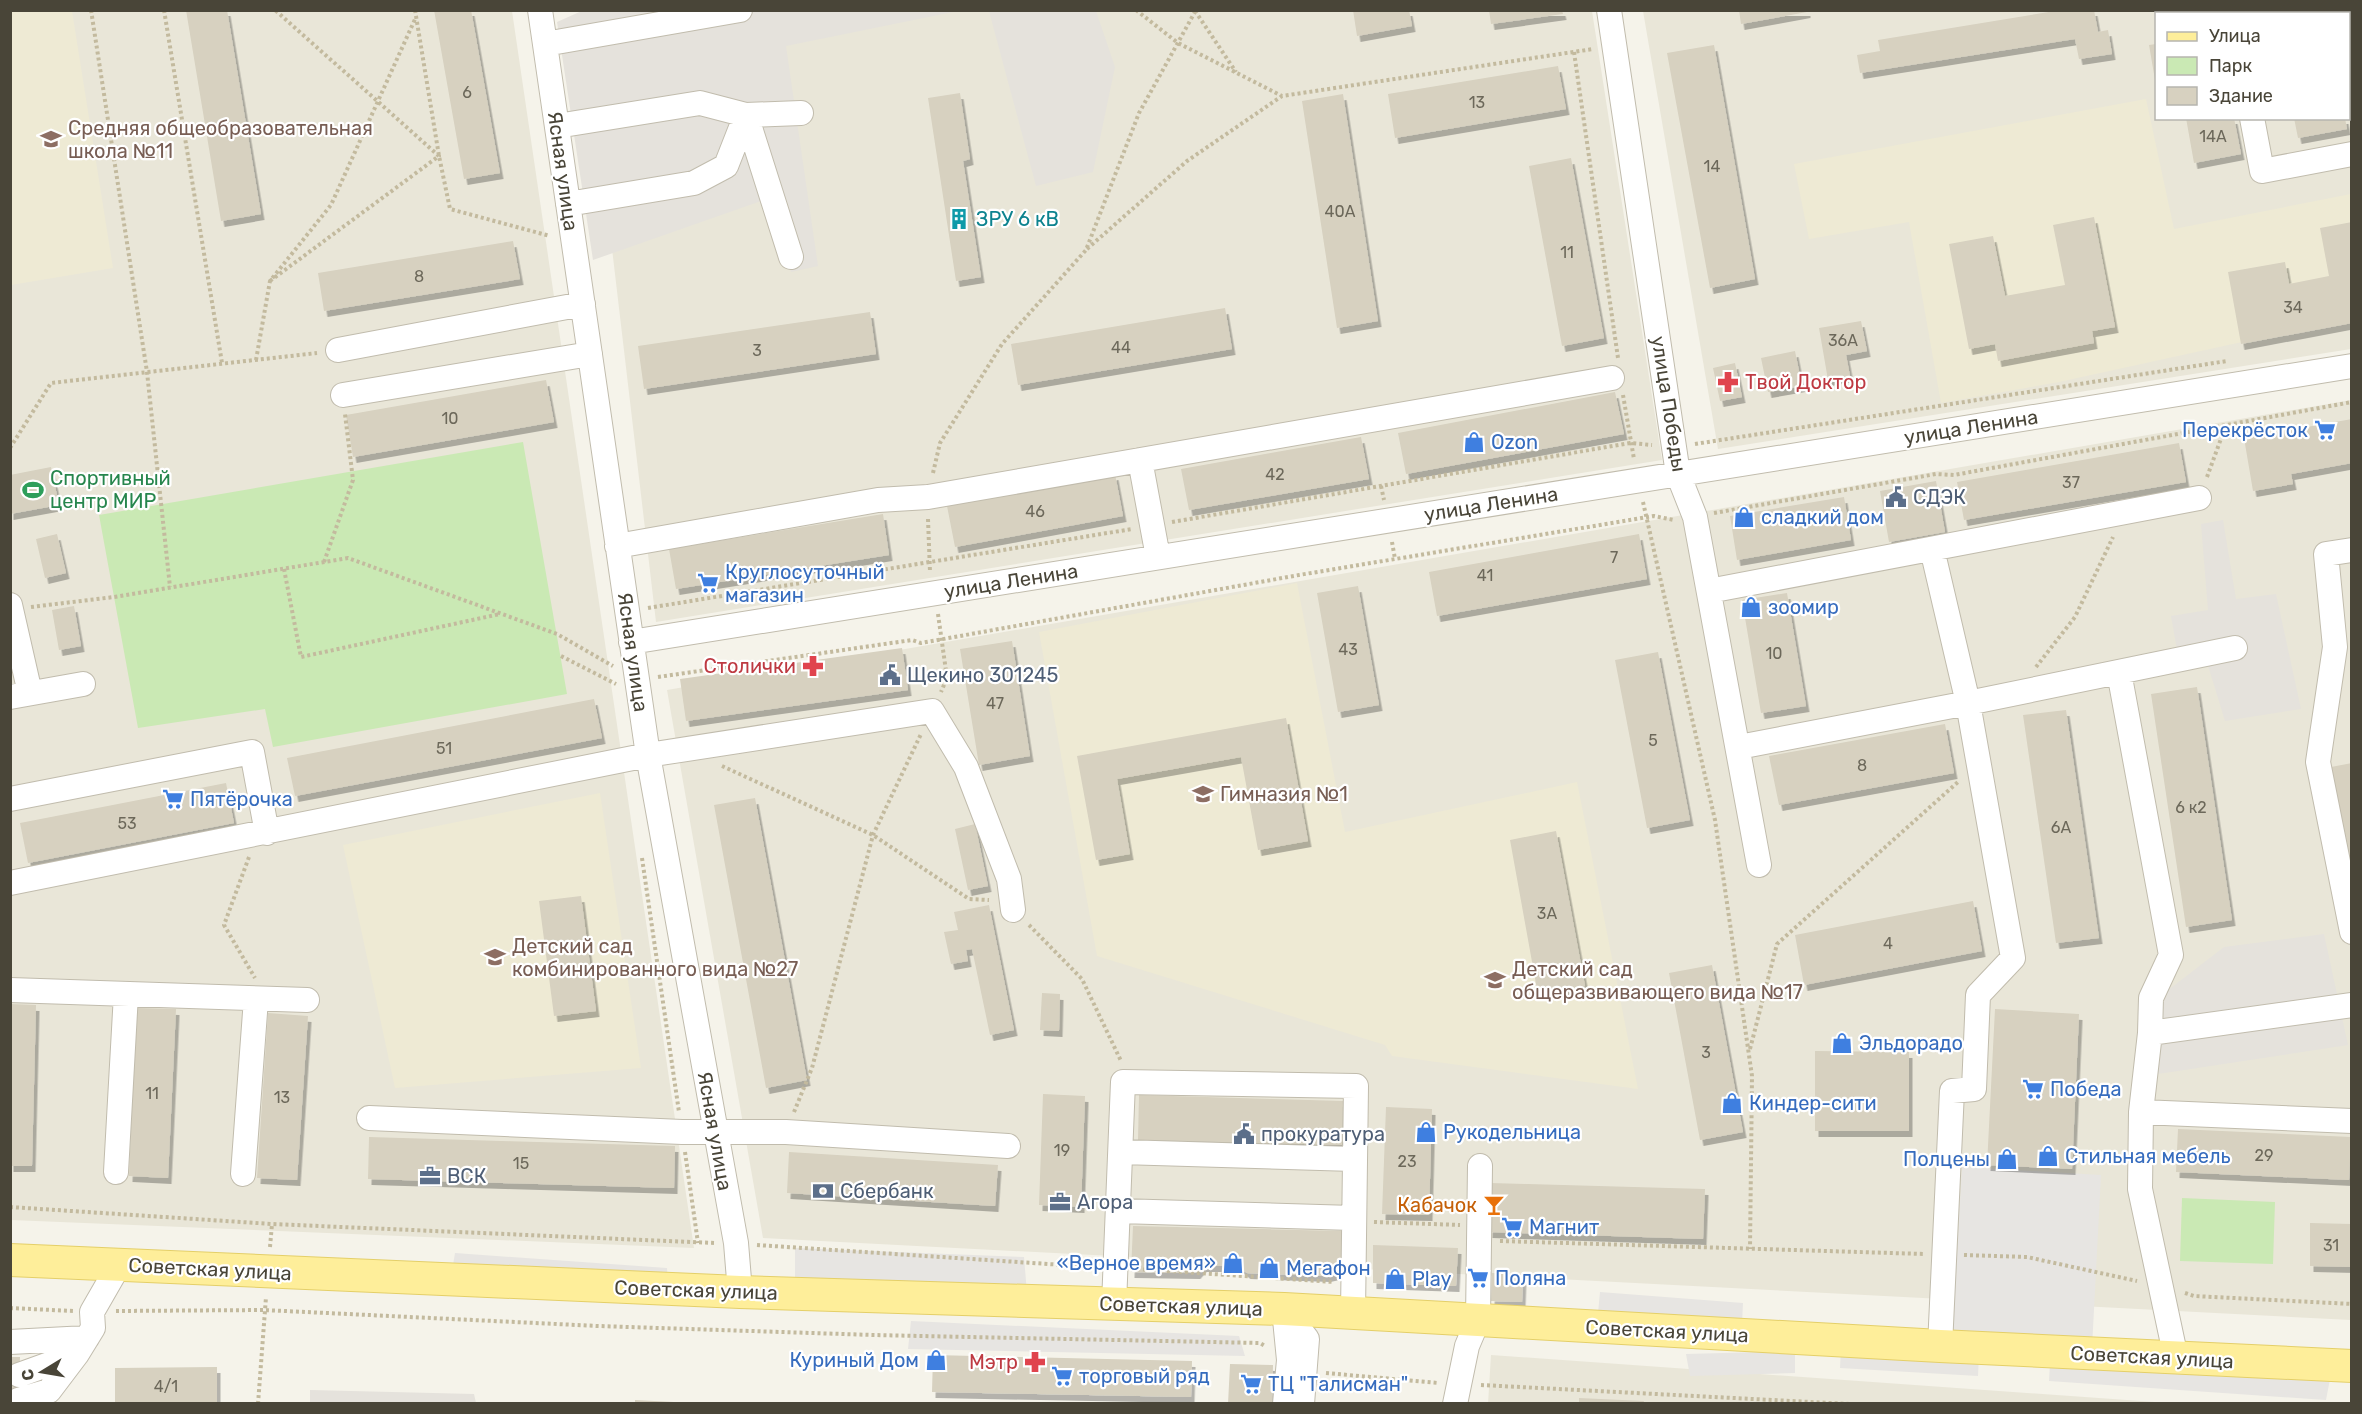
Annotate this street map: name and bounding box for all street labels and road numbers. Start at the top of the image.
street label: Ясная улица [543,110,583,232]
street label: улица Победы [1646,334,1692,474]
street label: улица Ленина [1902,405,2040,449]
street label: улица Ленина [1422,482,1560,526]
street label: улица Ленина [942,559,1080,603]
street label: Ясная улица [613,591,653,713]
street label: Ясная улица [693,1069,737,1193]
street label: Советская улица [128,1253,292,1285]
street label: Советская улица [614,1275,778,1305]
street label: Советская улица [1099,1291,1263,1321]
street label: Советская улица [1585,1315,1749,1347]
street label: Советская улица [2070,1341,2234,1373]

